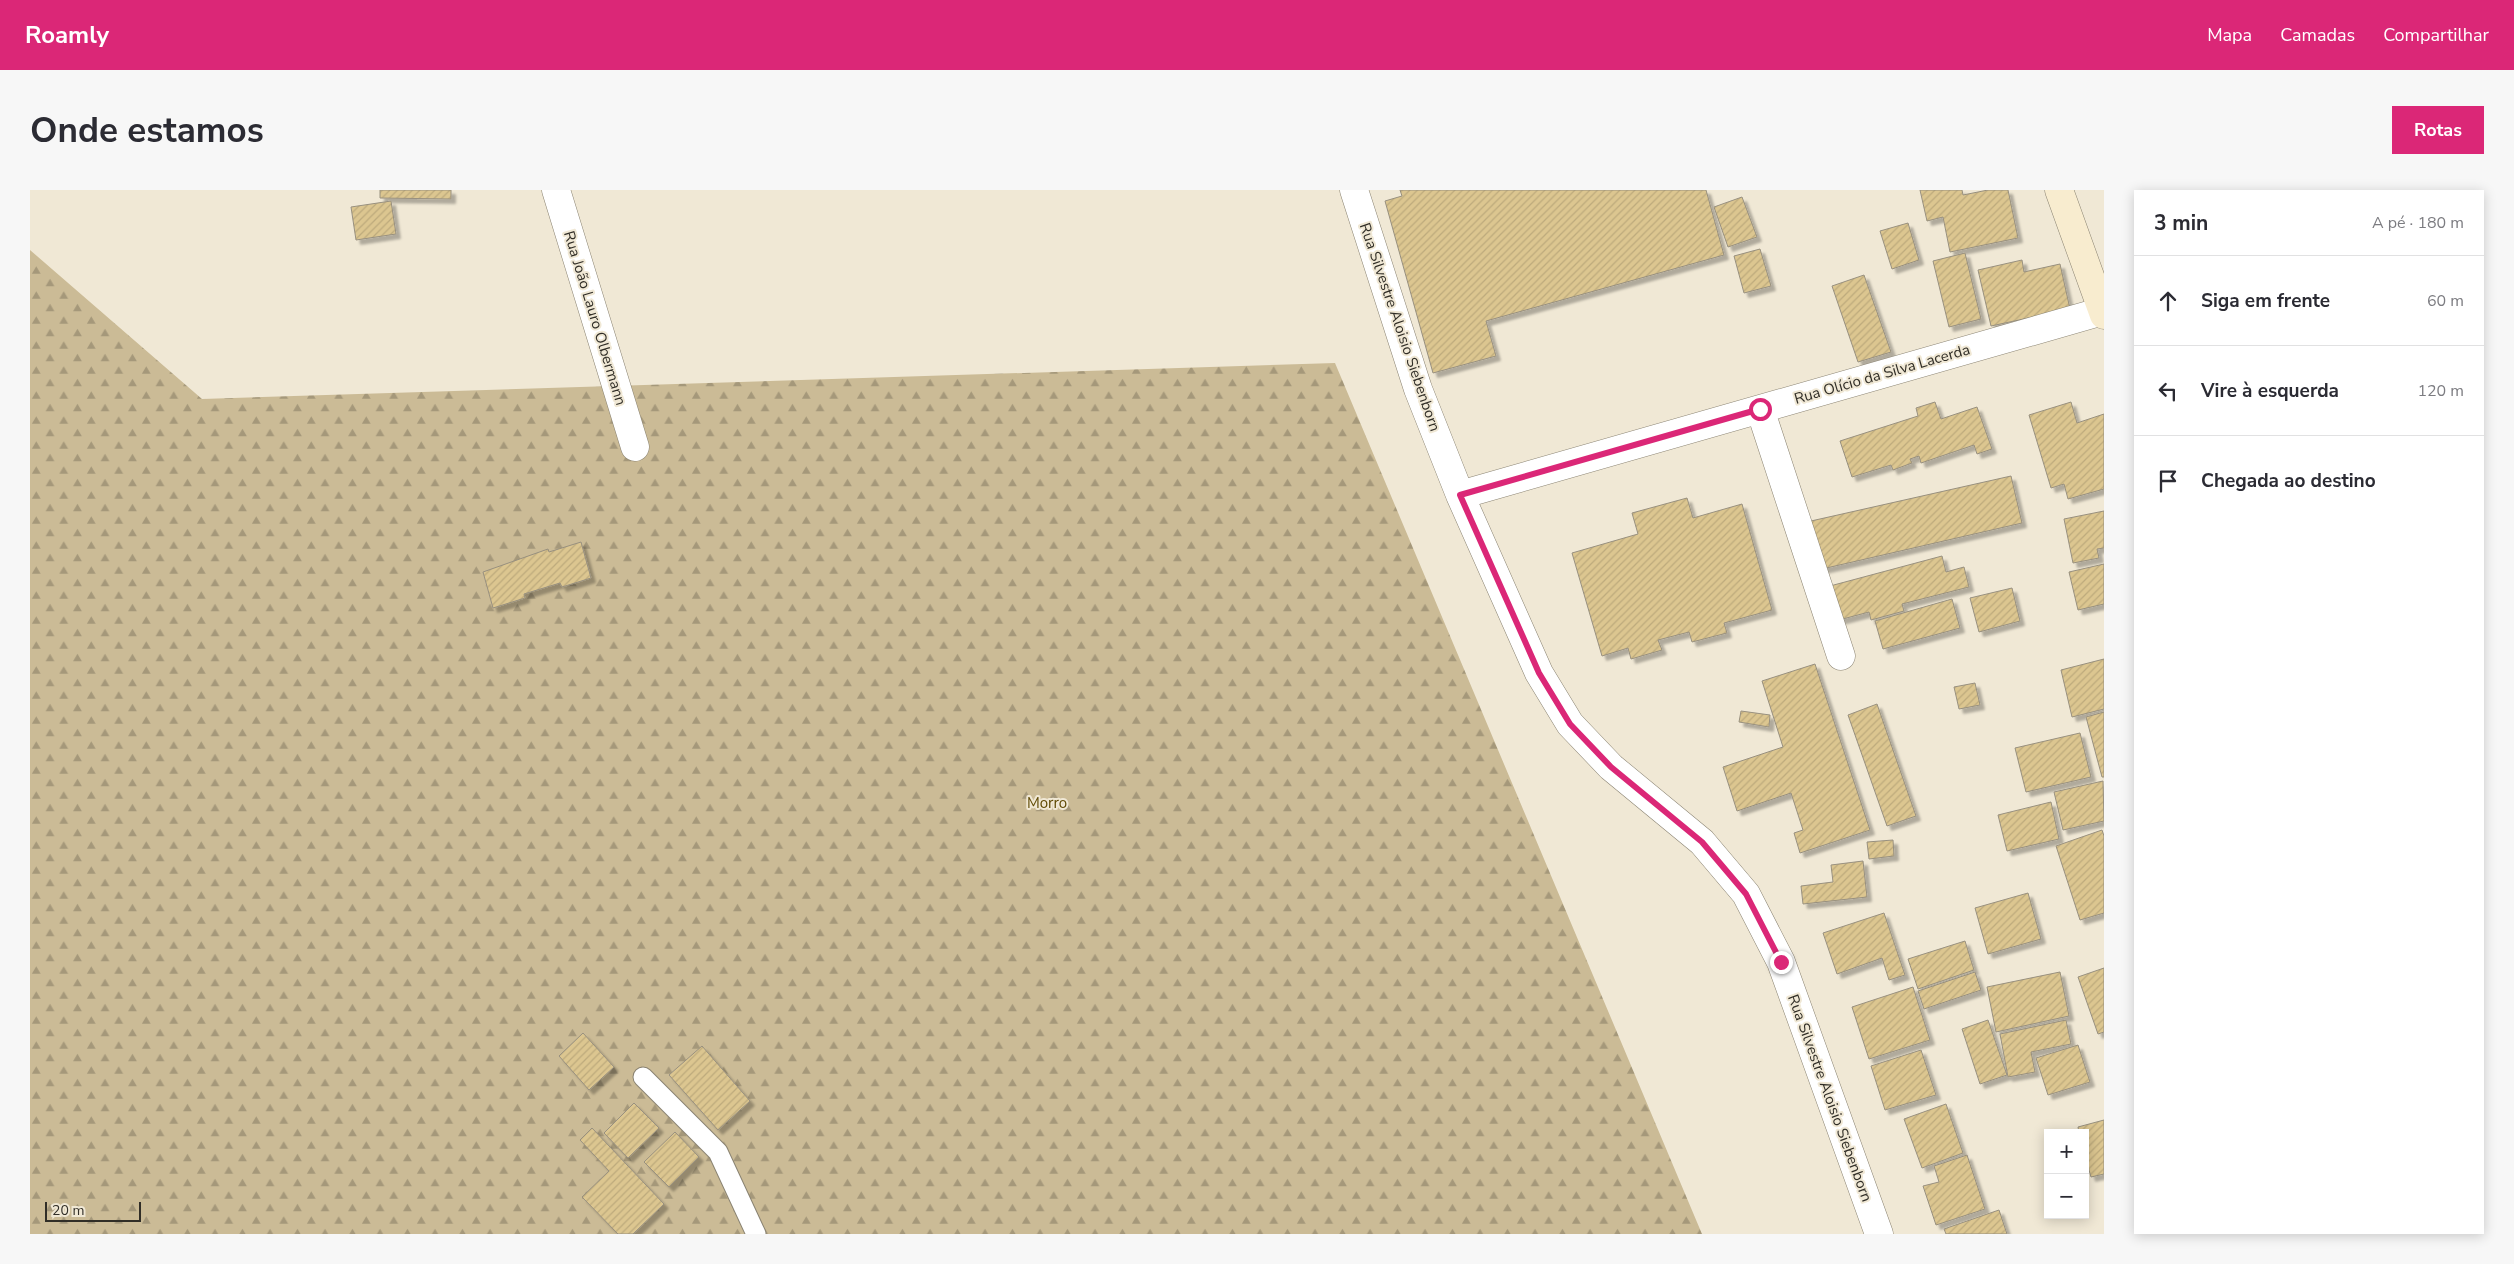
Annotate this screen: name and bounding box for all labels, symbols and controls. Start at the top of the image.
text: Roamly [25,19,109,51]
text: Mapa [2207,23,2252,47]
text: Camadas [2280,23,2355,47]
text: Compartilhar [2383,23,2489,47]
button: Rotas [2392,106,2484,154]
text: Onde estamos [30,107,264,154]
text: 3 min [2154,209,2208,237]
text: A pé · 180 m [2372,212,2464,234]
street label: Rua Silvestre Aloisio Siebenborn [1355,220,1445,434]
street label: Rua João Lauro Olbermann [559,228,631,408]
icon: ahead [2154,287,2182,315]
text: Siga em frente [2201,288,2330,314]
text: 60 m [2427,290,2464,312]
street label: Rua Olício da Silva Lacerda [1792,339,1972,409]
icon: left [2154,377,2182,405]
text: Vire à esquerda [2201,378,2339,404]
text: 120 m [2417,380,2464,402]
route start [1749,398,1772,421]
icon: arrive [2154,467,2182,495]
text: Chegada ao destino [2201,468,2376,494]
park label: Morro [1027,793,1067,813]
route end [1770,951,1793,974]
street label: Rua Silvestre Aloisio Siebenborn [1783,992,1877,1204]
map controls [2044,1129,2089,1219]
button: + [2044,1129,2089,1174]
button: − [2044,1174,2089,1219]
scale bar [45,1199,141,1222]
text: 20 m [52,1201,84,1220]

